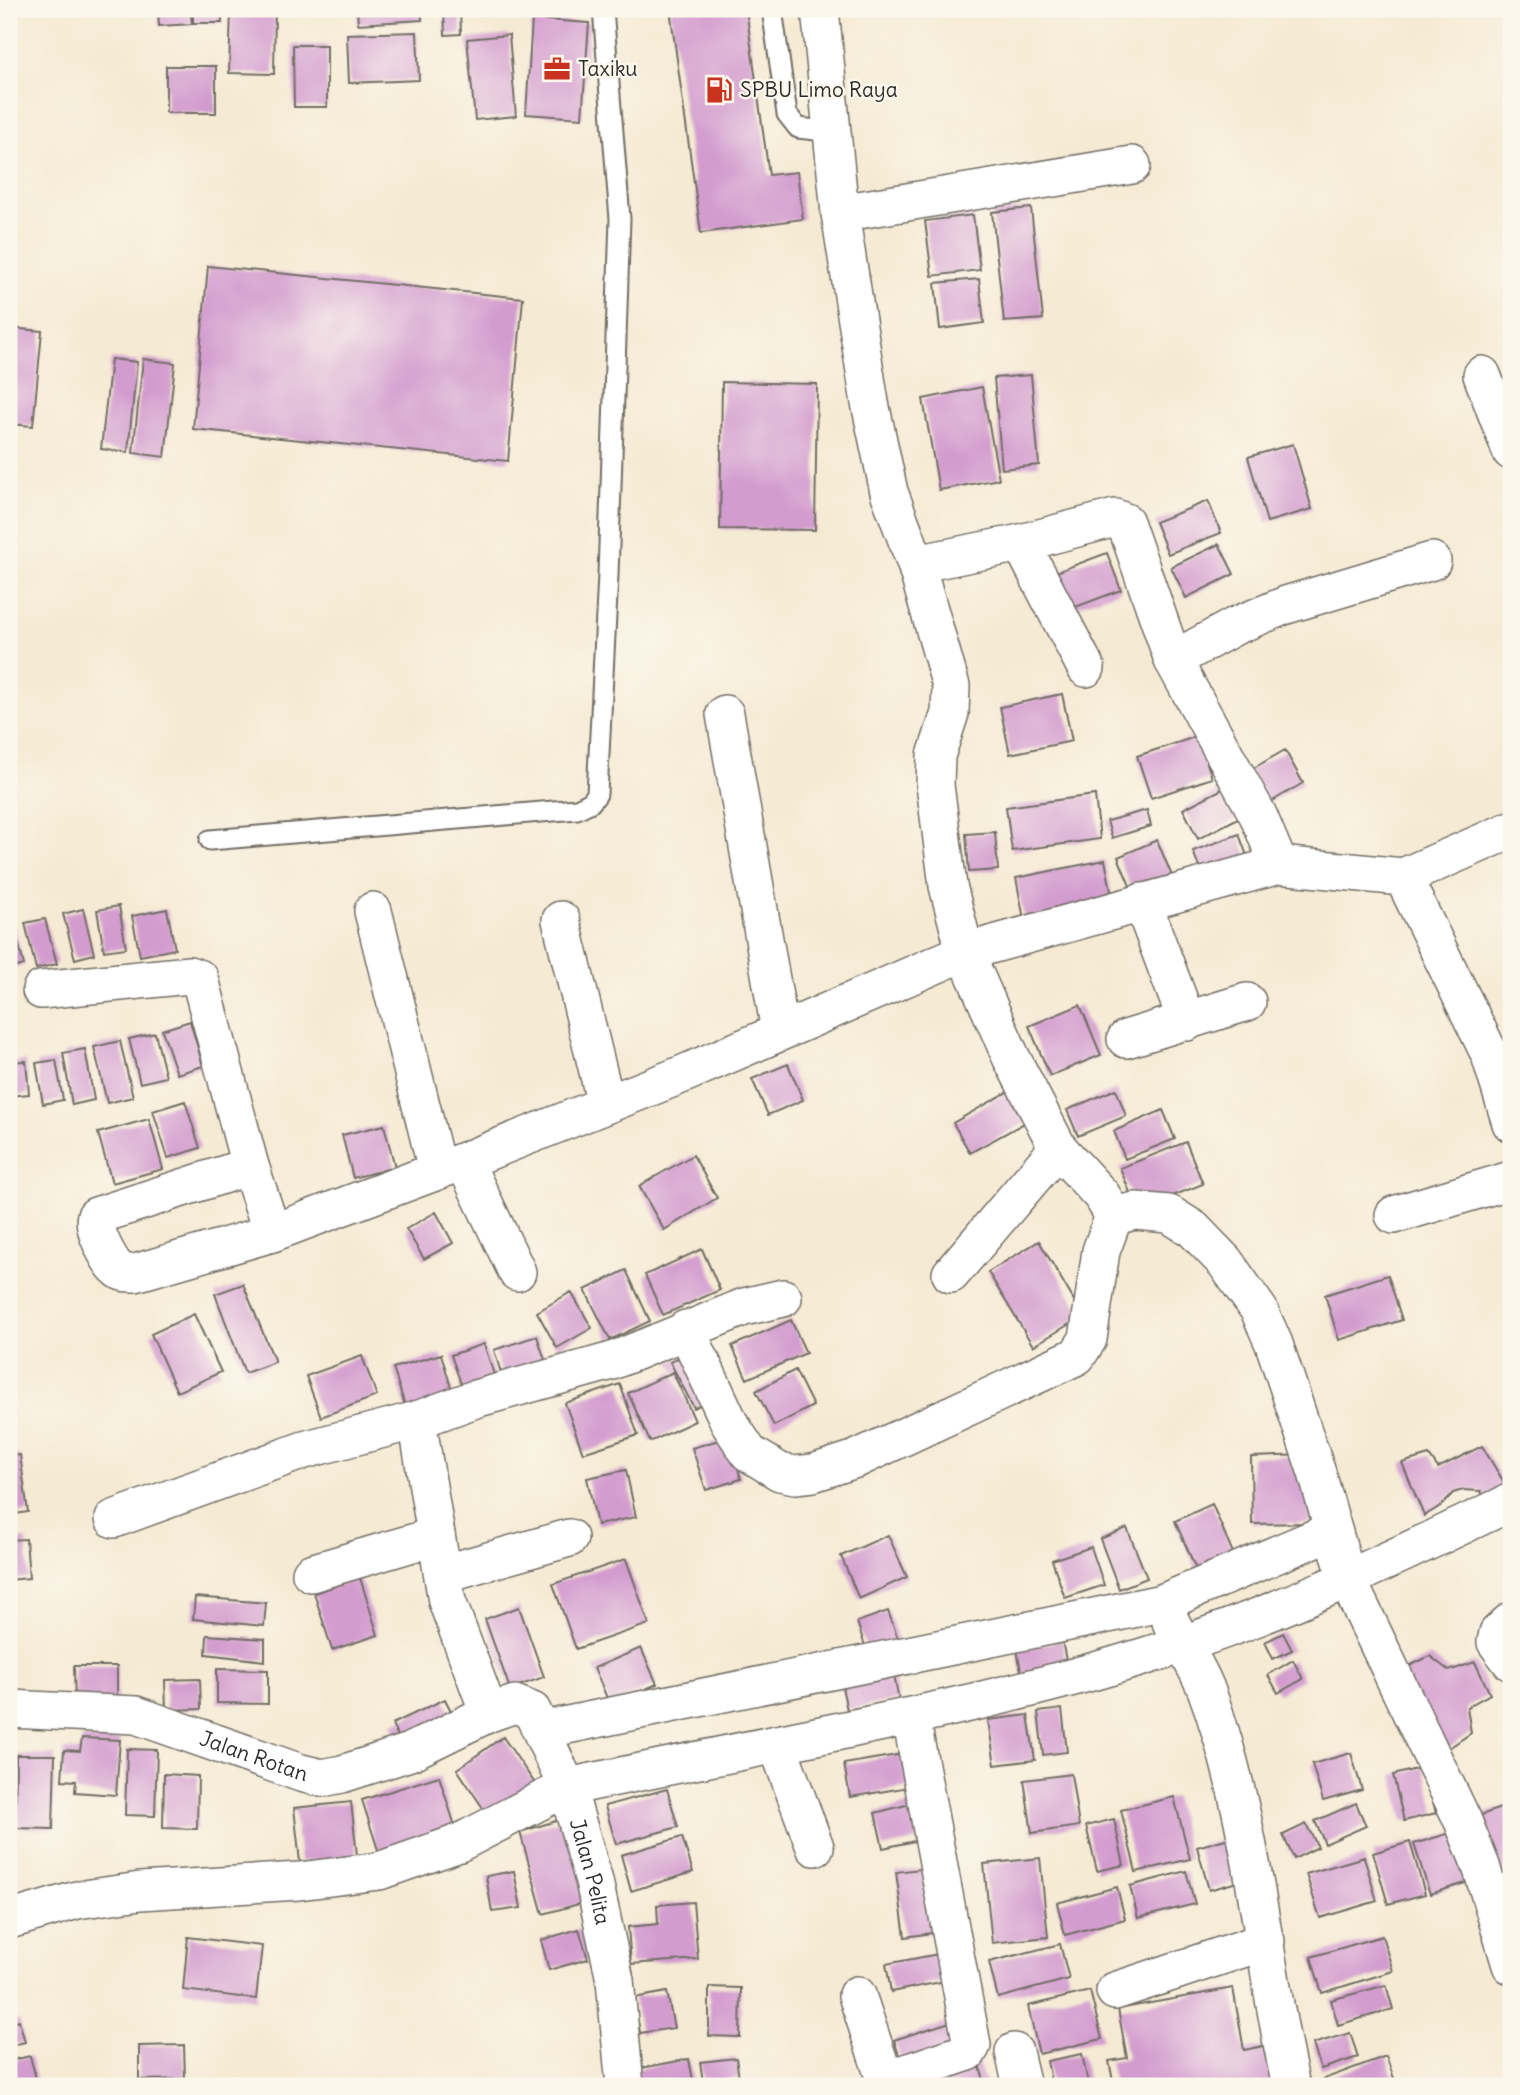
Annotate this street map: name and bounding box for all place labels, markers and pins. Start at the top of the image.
office icon: Taxiku [542,54,572,84]
place label: Taxiku [578,55,638,82]
fuel station icon: SPBU Limo Raya [704,75,734,105]
place label: SPBU Limo Raya [740,76,898,103]

